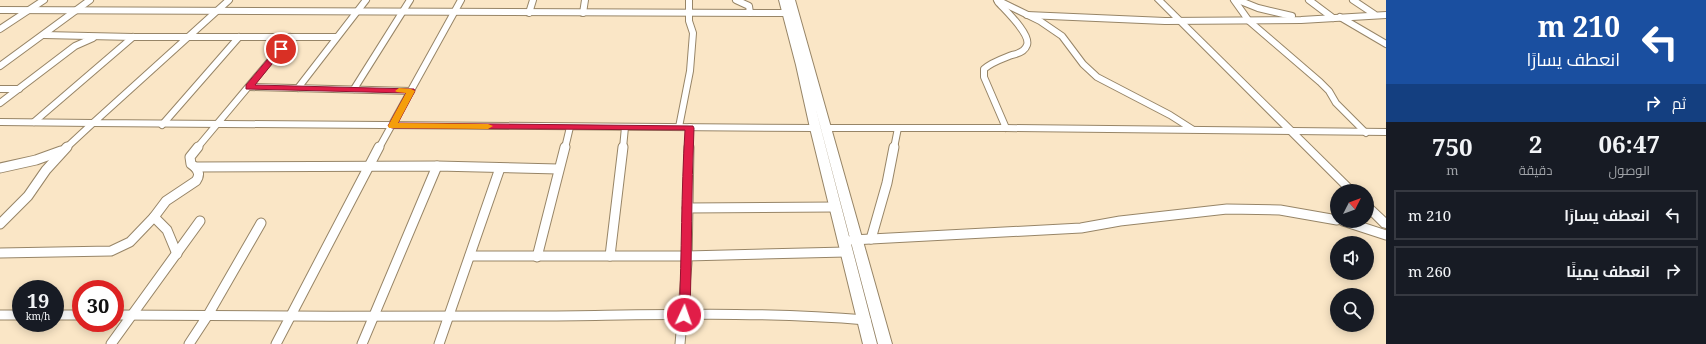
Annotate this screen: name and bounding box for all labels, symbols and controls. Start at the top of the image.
text: 210 m [1538,7,1620,45]
icon: left [1634,16,1686,68]
pin [264,32,298,66]
icon: arrive [270,38,292,60]
text: انعطف يسارًا [1527,47,1620,71]
icon: right [1642,92,1664,114]
text: ثم [1672,93,1686,113]
text: 2 [1529,127,1542,160]
text: 06:47 [1598,127,1660,160]
text: 750 [1432,130,1473,163]
text: m [1446,161,1458,179]
text: دقيقة [1519,161,1552,179]
text: الوصول [1609,161,1650,179]
north arrow [1330,184,1374,228]
map controls [1330,184,1374,332]
icon: left [1662,204,1684,226]
text: 210 m [1408,205,1451,225]
text: انعطف يسارًا [1564,205,1650,225]
button: sound [1330,236,1374,280]
icon: right [1662,260,1684,282]
text: 260 m [1408,261,1451,281]
text: انعطف يمينًا [1566,261,1650,281]
speed limit sign: 30 [72,280,124,332]
text: 19 [27,287,49,314]
button: search [1330,288,1374,332]
position arrow [663,294,705,336]
text: km/h [26,309,50,323]

